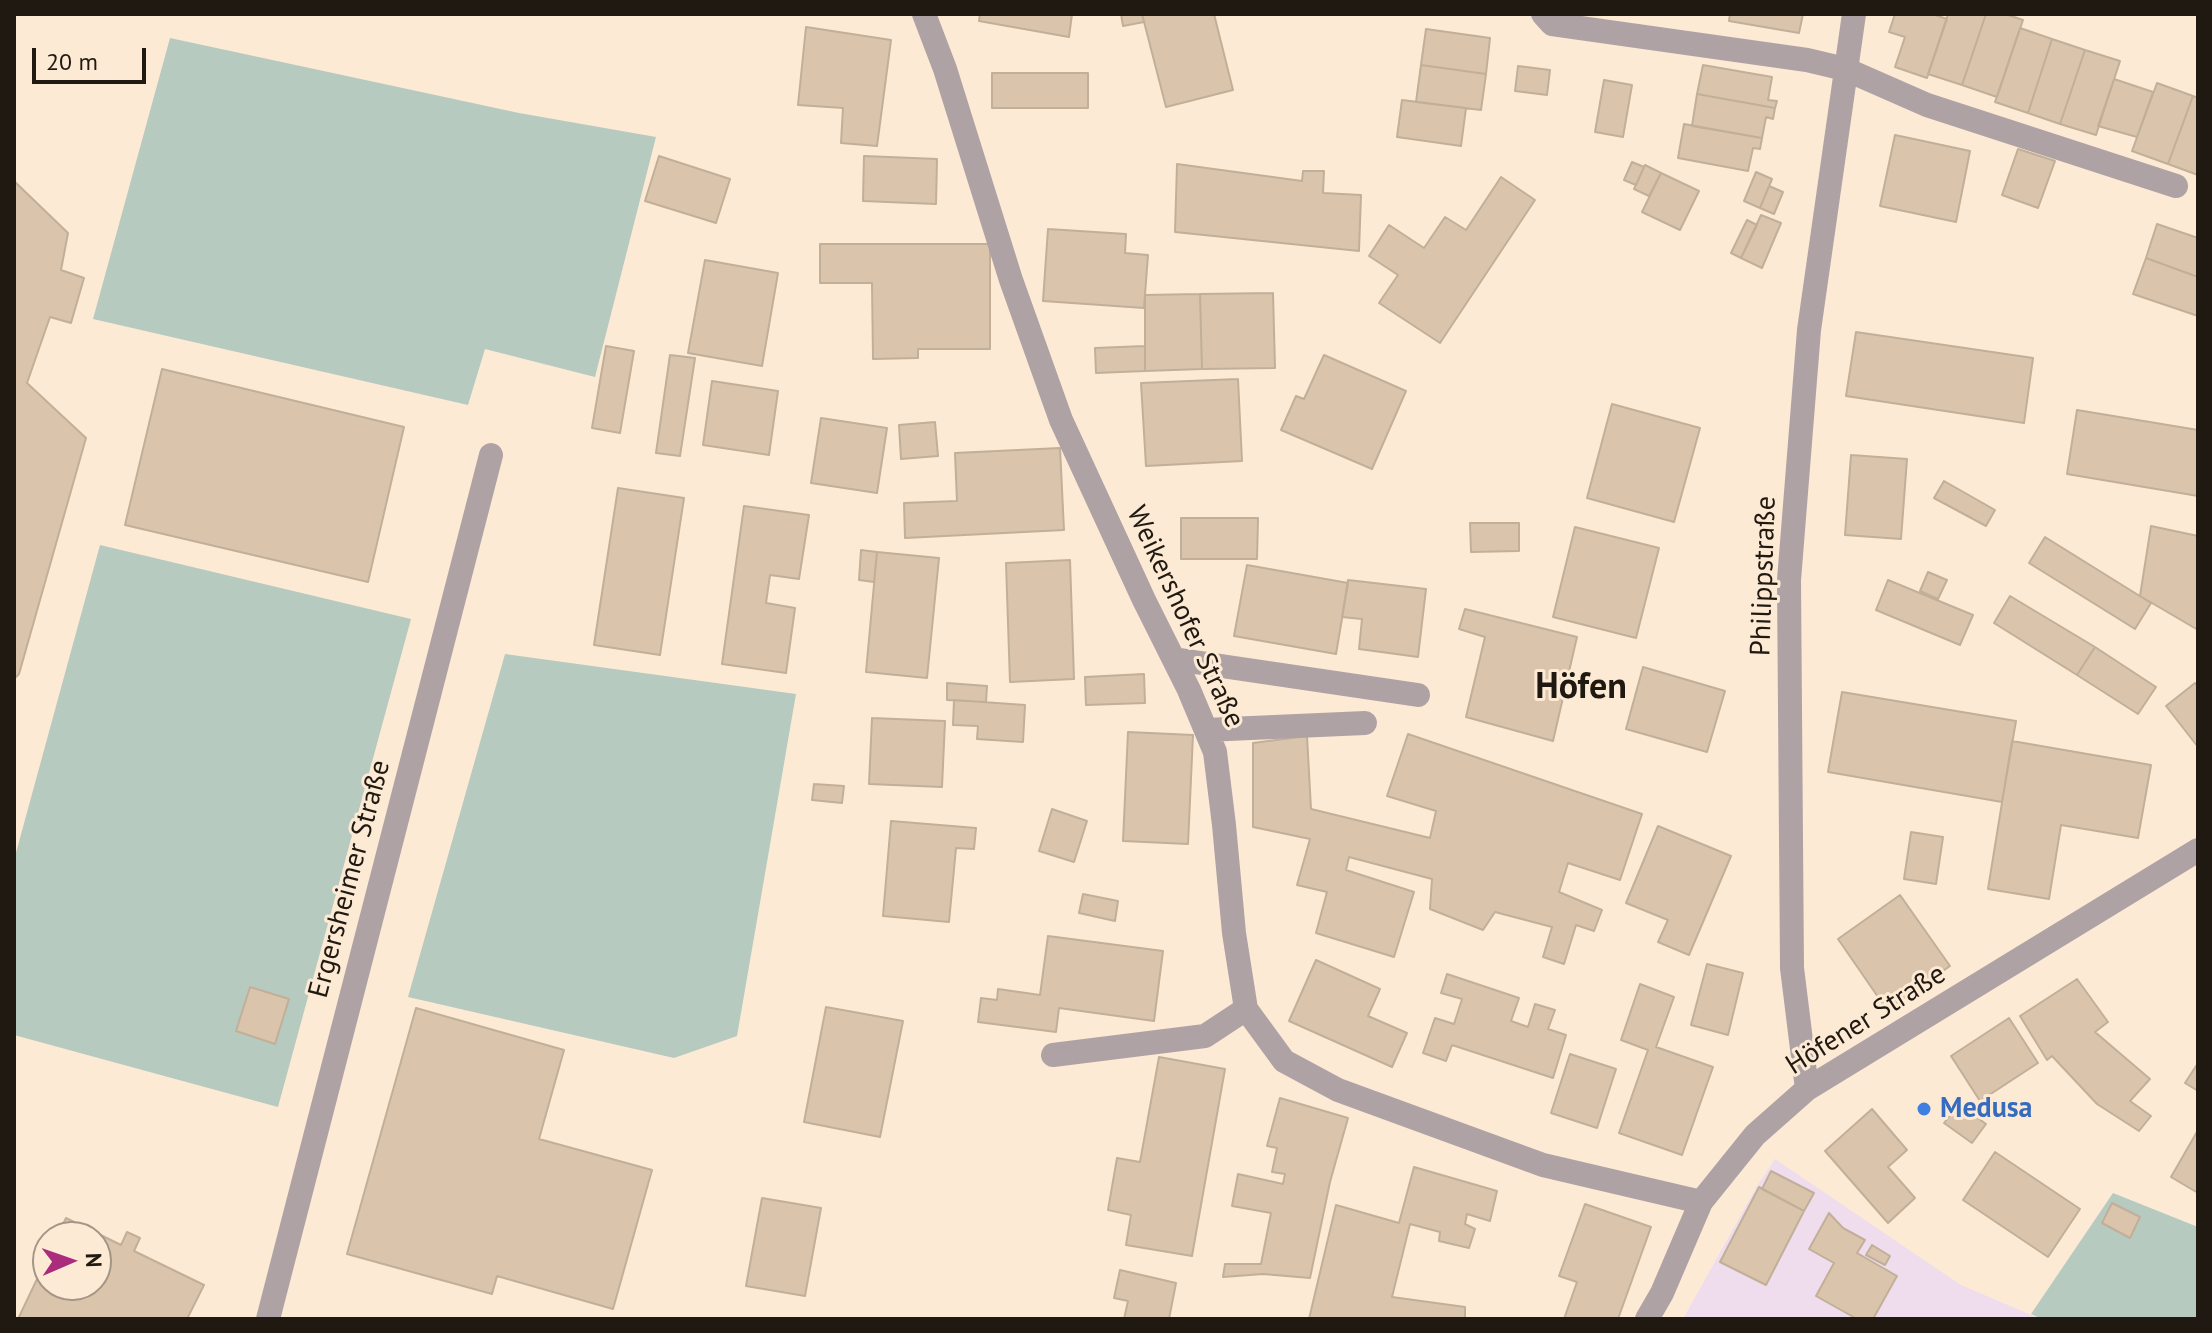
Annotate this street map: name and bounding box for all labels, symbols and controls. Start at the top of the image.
scale bar [36,32,150,82]
text: 20 m [46,46,98,77]
street label: Philippstraße [1744,495,1784,657]
street label: Weikershofer Straße [1119,501,1251,733]
district label: Höfen [1535,666,1627,710]
street label: Ergersheimer Straße [302,756,398,1002]
street label: Höfener Straße [1780,958,1952,1082]
place label: Medusa [1940,1092,2032,1126]
marker: Medusa [1915,1100,1933,1118]
north arrow [32,1221,112,1301]
text: N [80,1253,108,1268]

